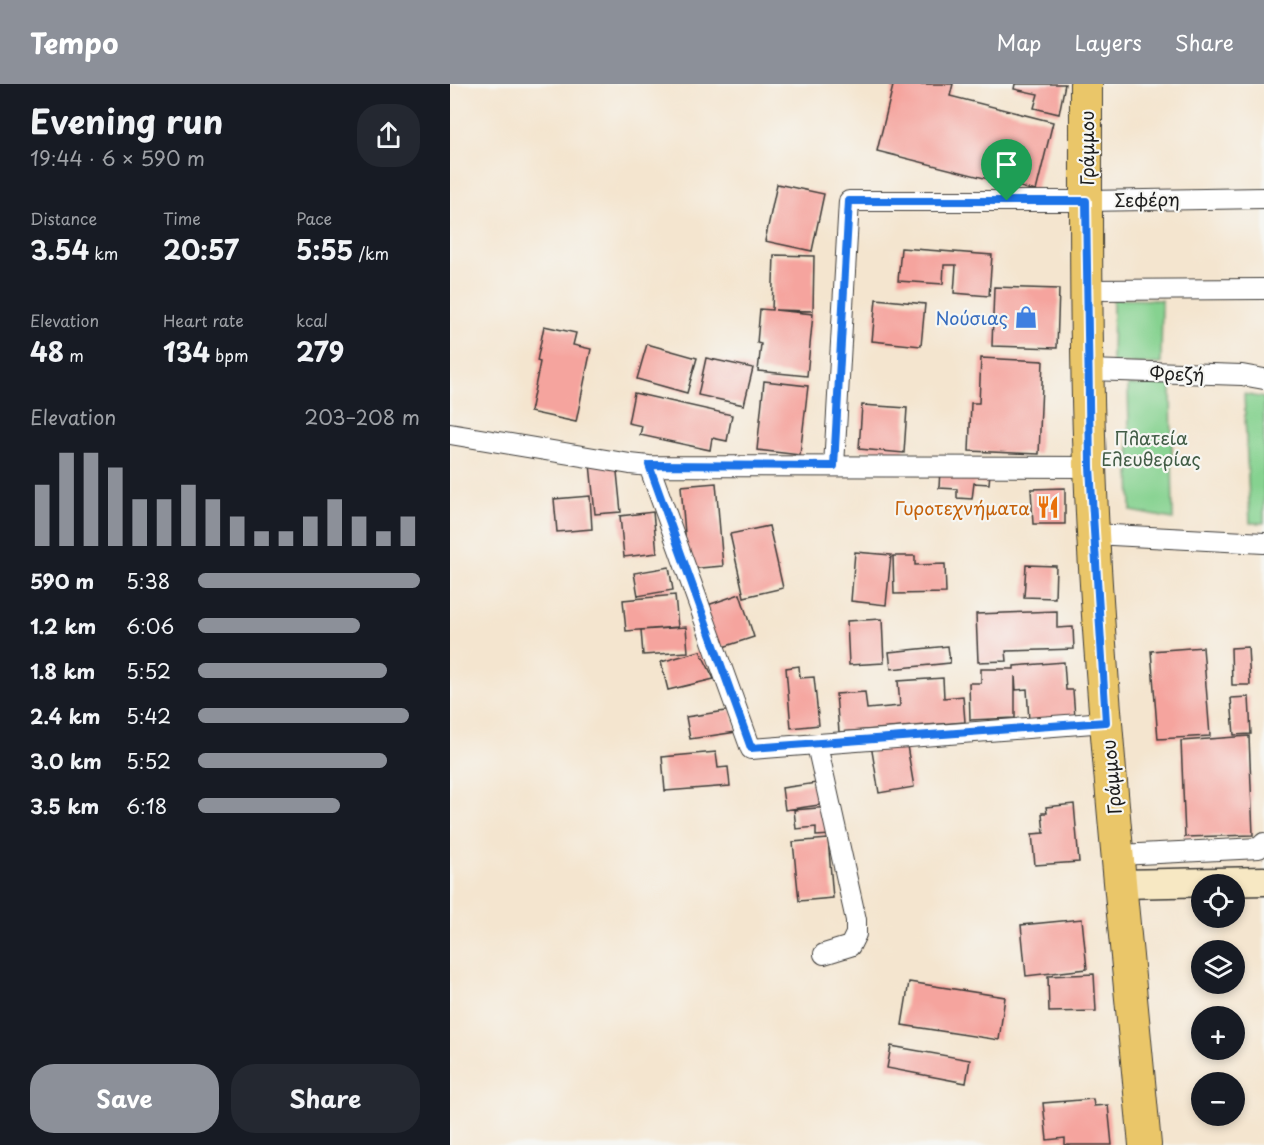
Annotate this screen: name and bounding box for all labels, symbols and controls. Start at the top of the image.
text: Tempo [30,21,118,64]
text: Map [997,26,1041,58]
text: Layers [1074,26,1142,58]
text: Share [1175,26,1234,58]
text: Evening run [30,95,223,145]
button: share [357,104,420,167]
street label: Γράμμου [1073,111,1100,185]
pin [981,139,1032,201]
text: 19:44 · 6 × 590 m [30,143,205,173]
icon: arrive [990,148,1023,181]
street label: Σεφέρη [1114,185,1180,213]
text: Distance [30,206,97,230]
text: Time [163,206,201,230]
text: Pace [296,206,332,230]
text: 3.54 [30,230,89,269]
text: 20:57 [163,230,239,269]
text: 5:55 [296,230,353,269]
text: km [89,241,118,265]
text: /km [353,241,389,265]
place label: Νούσιας [936,304,1008,331]
shop icon: Νούσιας [1013,304,1039,330]
text: Elevation [30,308,99,332]
text: Heart rate [163,308,244,332]
text: kcal [296,308,328,332]
text: 48 [30,332,64,371]
text: 134 [163,332,210,371]
text: 279 [296,332,344,371]
text: m [64,343,84,367]
text: bpm [210,343,249,367]
street label: Φρεζή [1149,359,1205,387]
text: Elevation [30,402,116,432]
text: 203–208 m [304,402,420,432]
park label: Πλατεία Ελευθερίας [1101,424,1201,472]
place label: Γυροτεχνήματα [895,494,1030,521]
restaurant icon: Γυροτεχνήματα [1035,494,1061,520]
text: 590 m [30,566,94,596]
text: 5:38 [126,566,170,596]
text: 1.2 km [30,611,96,641]
text: 6:06 [126,611,174,641]
text: 1.8 km [30,656,95,686]
text: 5:52 [126,656,171,686]
text: 2.4 km [30,701,100,731]
text: 5:42 [126,701,171,731]
street label: Γράμμου [1094,739,1128,815]
text: 3.0 km [30,746,102,776]
text: 5:52 [126,746,171,776]
text: 3.5 km [30,791,99,821]
text: 6:18 [126,791,167,821]
map controls [1191,874,1245,1126]
button: locate [1191,874,1245,928]
button: layers [1191,940,1245,994]
button: + [1191,1006,1245,1060]
button: Save [30,1064,219,1133]
button: Share [231,1064,420,1133]
button: − [1191,1072,1245,1126]

